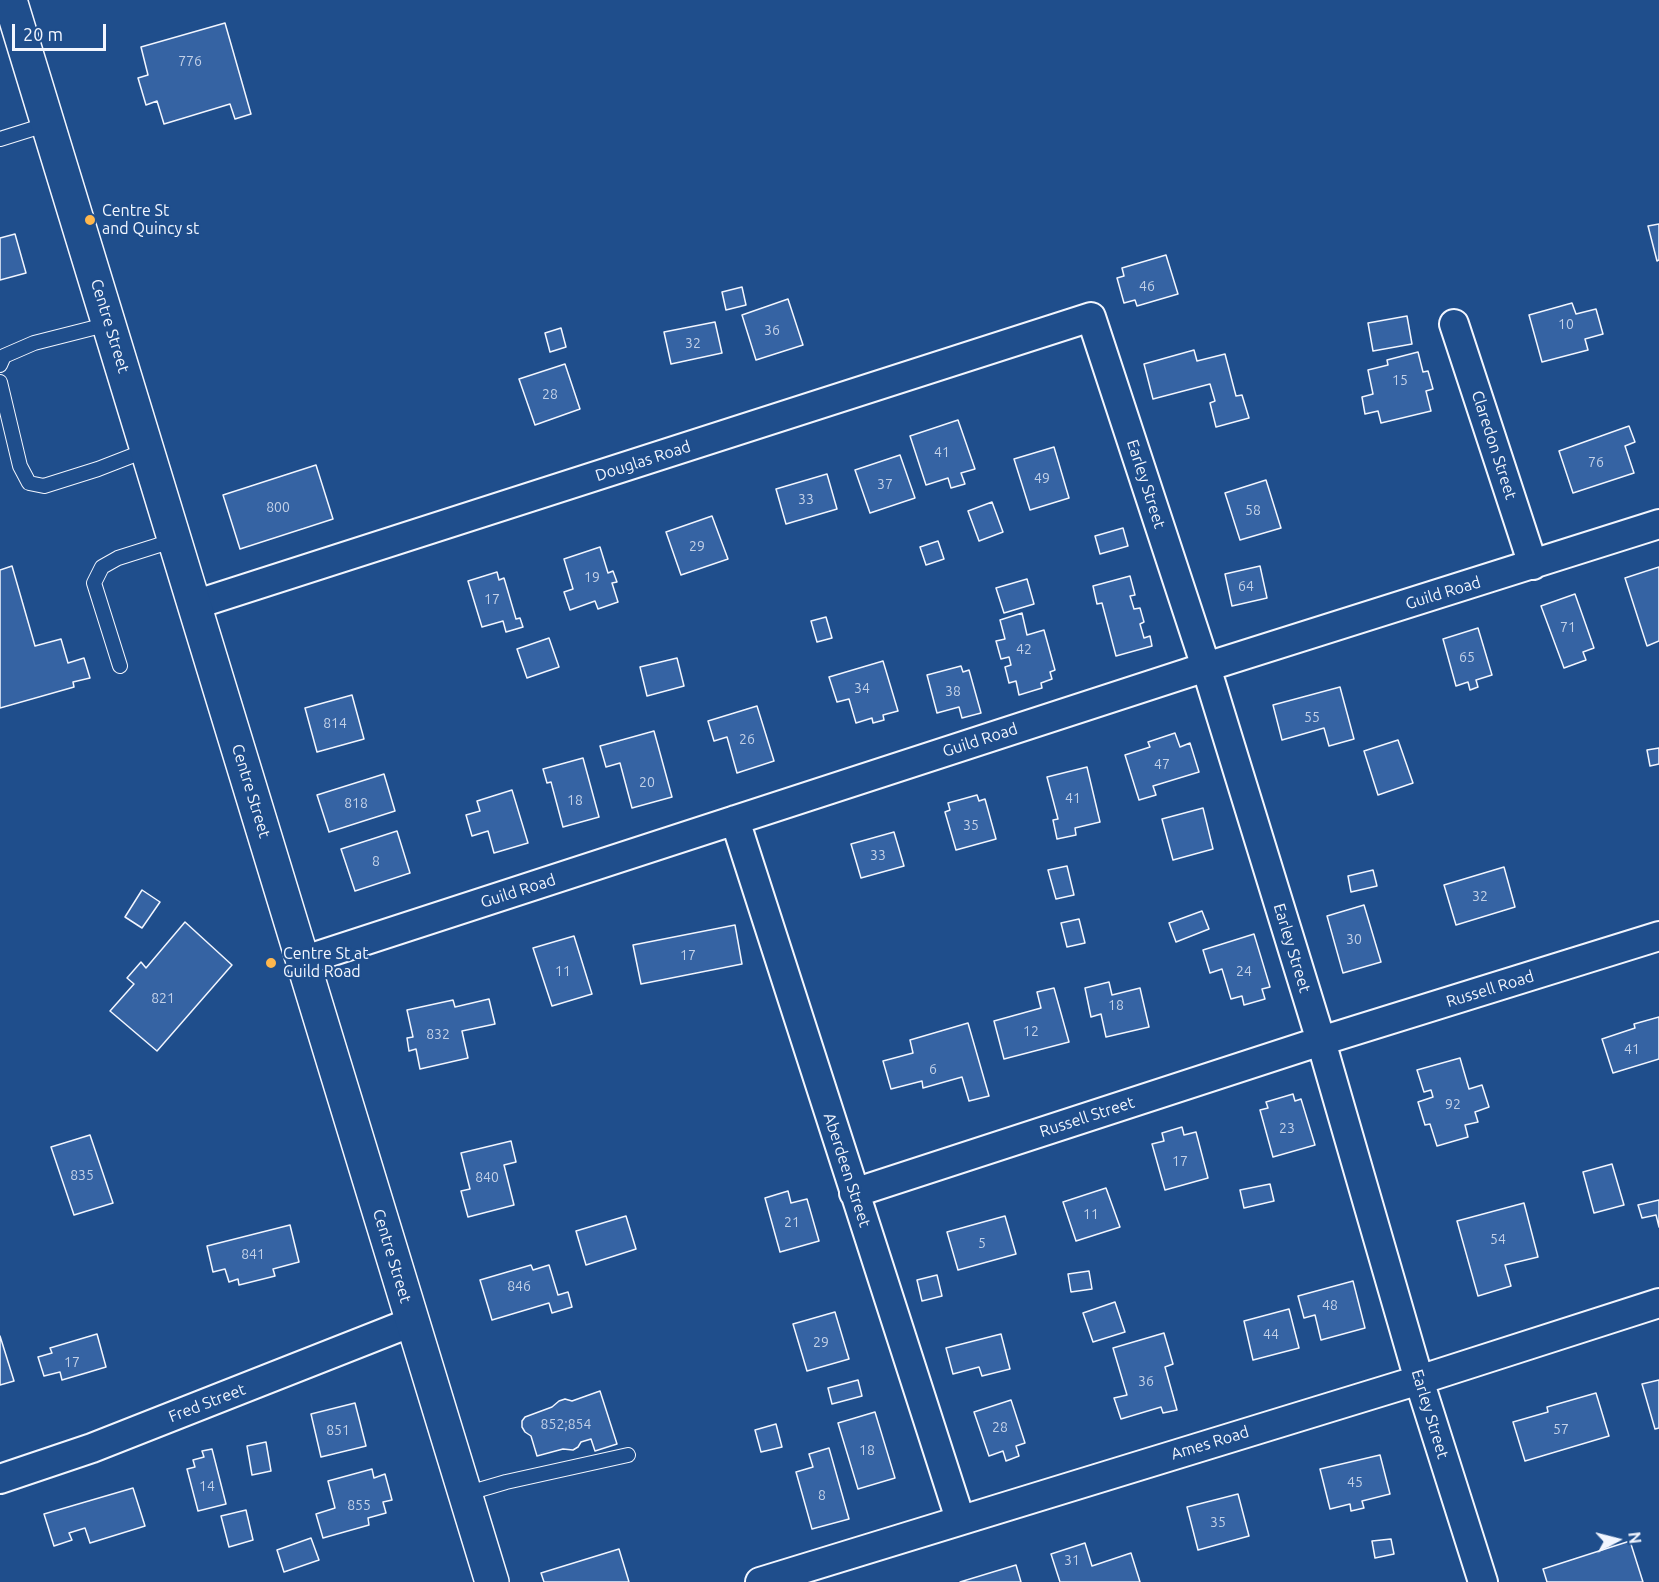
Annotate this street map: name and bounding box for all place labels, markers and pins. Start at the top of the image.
place label: Centre St and Quincy st [102,201,199,239]
marker: Centre St and Quincy st [83,213,97,227]
place label: Centre St at Guild Road [283,944,368,982]
marker: Centre St at Guild Road [264,956,278,970]

